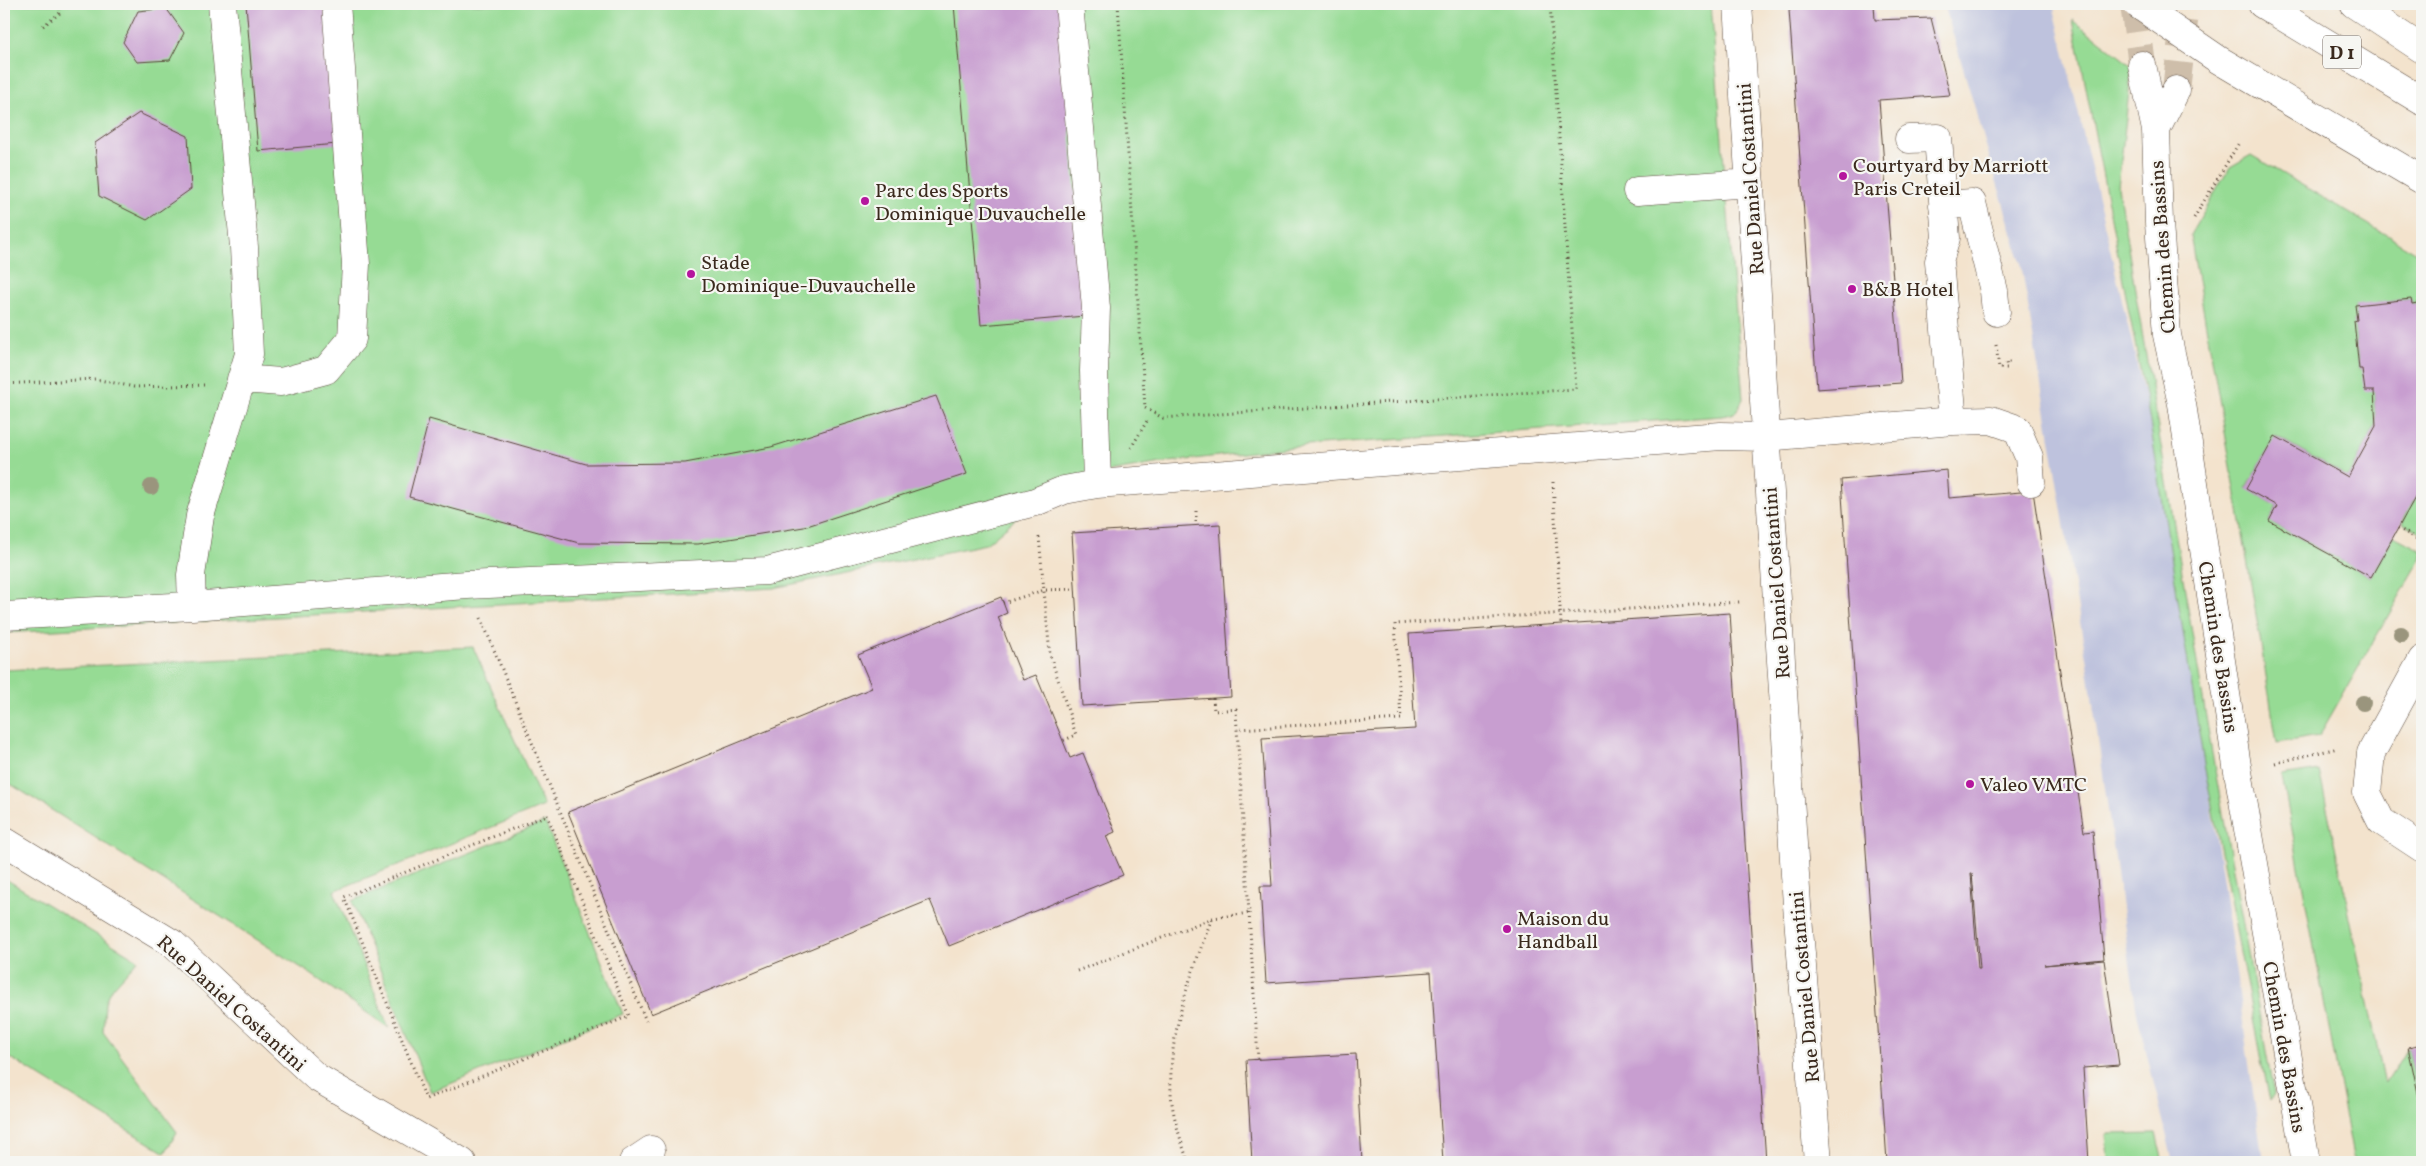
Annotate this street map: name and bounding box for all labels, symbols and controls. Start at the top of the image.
road number: D 1 [2323,36,2361,68]
street label: Rue Daniel Costantini [1731,82,1773,276]
place label: Courtyard by Marriott Paris Creteil [1853,153,2049,204]
street label: Chemin des Bassins [2144,159,2184,334]
marker: Courtyard by Marriott Paris Creteil [1837,170,1849,182]
place label: Parc des Sports Dominique Duvauchelle [875,178,1086,229]
marker: Parc des Sports Dominique Duvauchelle [859,195,871,207]
place label: Stade Dominique-Duvauchelle [701,250,916,301]
marker: Stade Dominique-Duvauchelle [685,268,697,280]
place label: B&B Hotel [1862,277,1954,305]
marker: B&B Hotel [1846,283,1858,295]
street label: Rue Daniel Costantini [1757,486,1799,680]
street label: Chemin des Bassins [2190,559,2244,735]
place label: Valeo VMTC [1980,772,2087,800]
marker: Valeo VMTC [1964,778,1976,790]
street label: Rue Daniel Costantini [1784,890,1828,1084]
place label: Maison du Handball [1517,906,1609,957]
marker: Maison du Handball [1501,923,1513,935]
street label: Rue Daniel Costantini [150,930,312,1079]
street label: Chemin des Bassins [2254,959,2312,1135]

